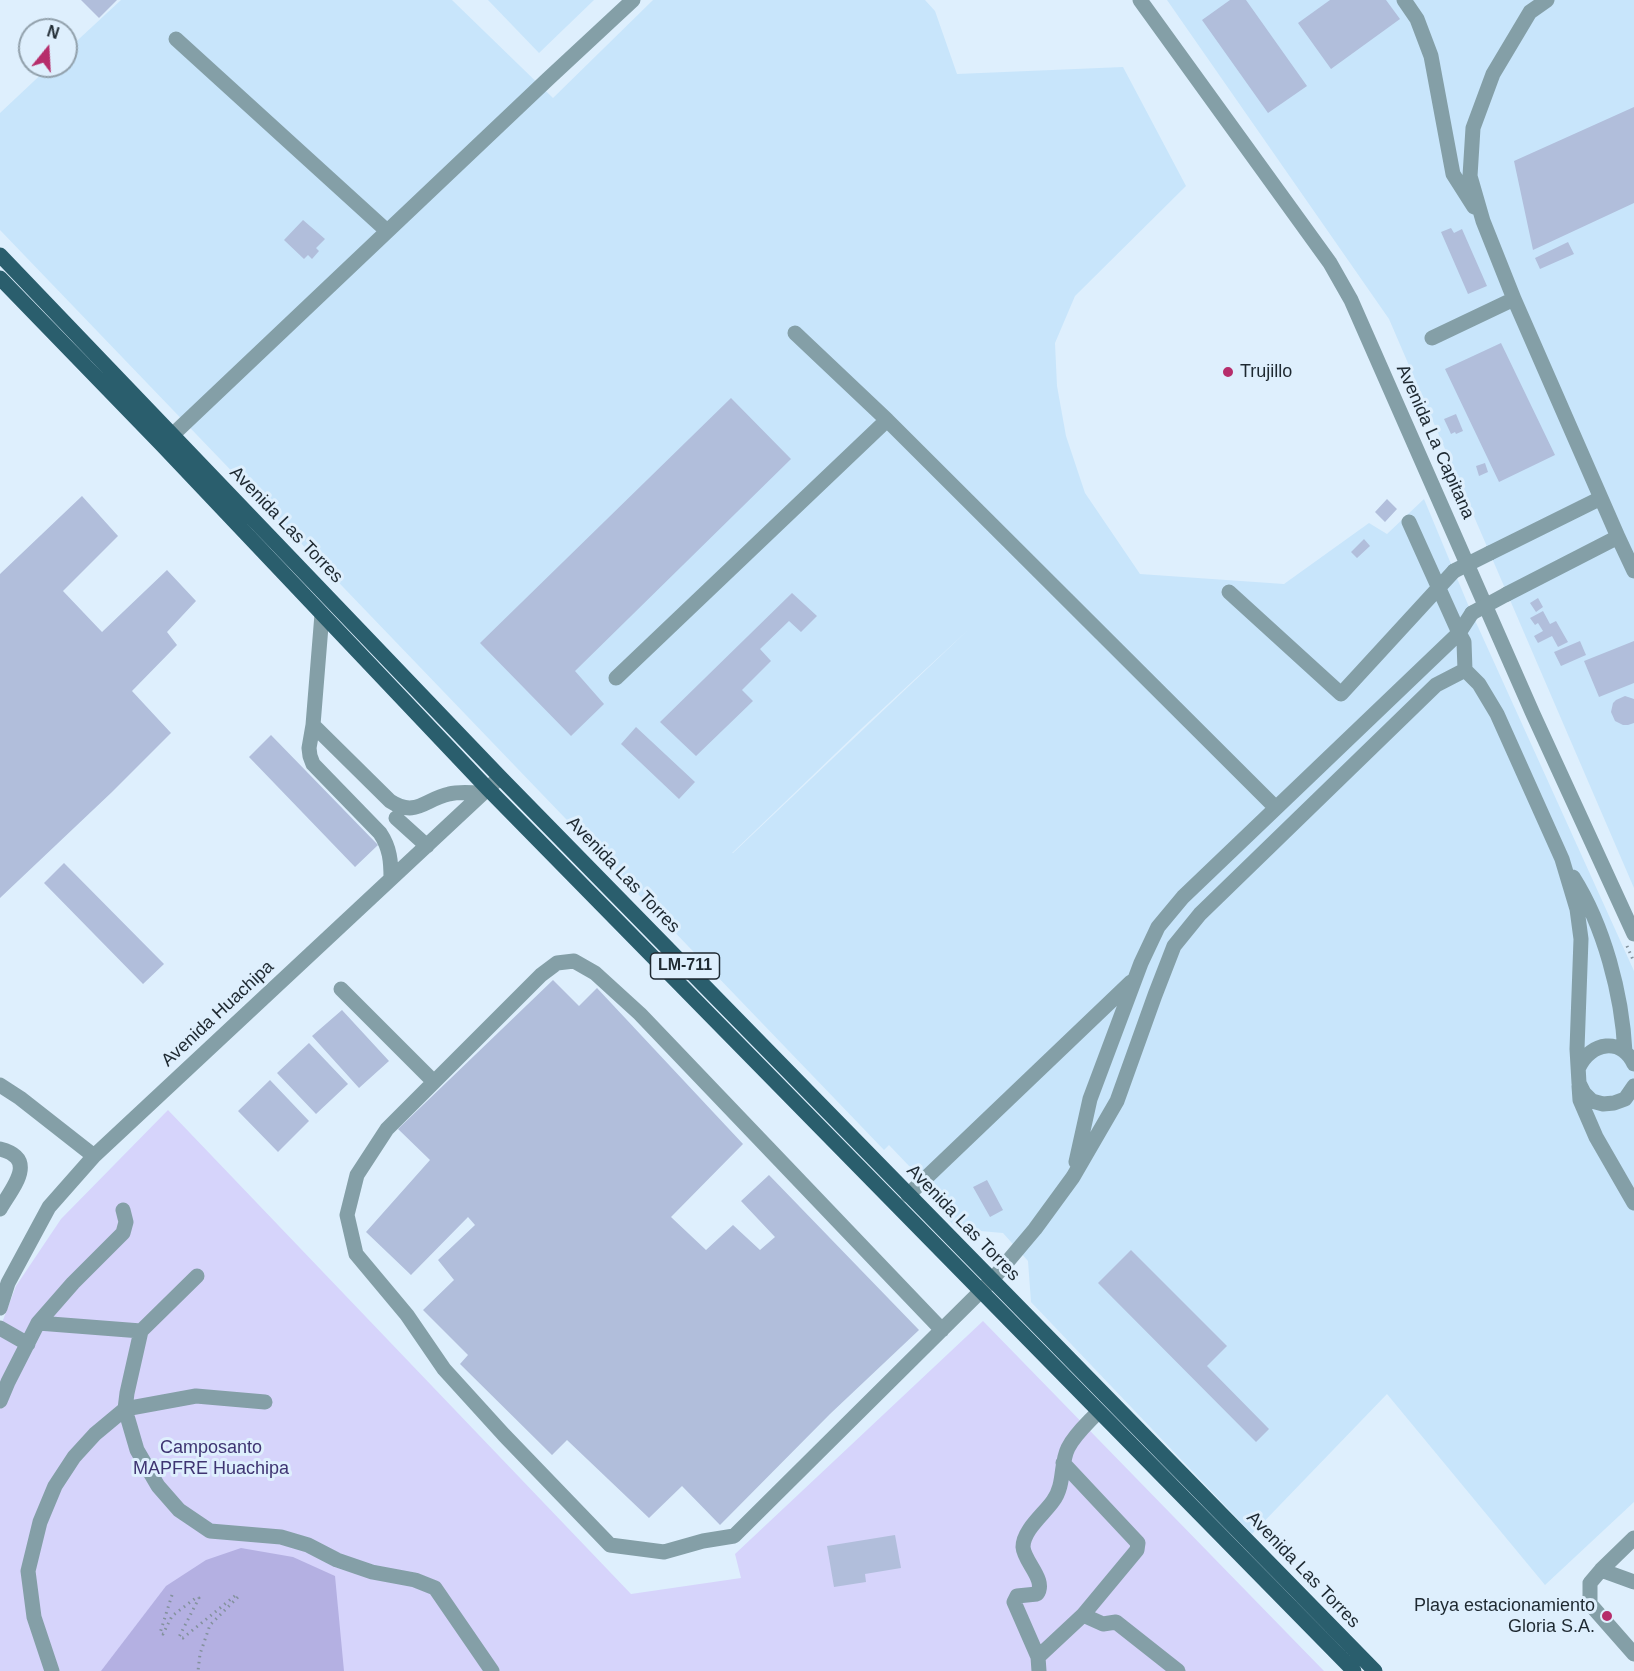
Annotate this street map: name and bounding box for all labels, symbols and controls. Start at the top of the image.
north arrow [18,18,78,78]
text: N [45,22,61,42]
place label: Trujillo [1240,361,1292,383]
street label: Avenida La Capitana [1391,361,1479,523]
marker: Trujillo [1221,365,1235,379]
street label: Avenida Las Torres [225,462,347,588]
street label: Avenida Las Torres [562,812,684,938]
road number: LM-711 [650,953,720,979]
street label: Avenida Huachipa [157,956,279,1072]
street label: Avenida Las Torres [902,1160,1024,1286]
park label: Camposanto MAPFRE Huachipa [133,1437,289,1480]
street label: Avenida Las Torres [1242,1507,1364,1633]
place label: Playa estacionamiento Gloria S.A. [1414,1595,1595,1638]
marker: Playa estacionamiento Gloria S.A. [1600,1609,1614,1623]

